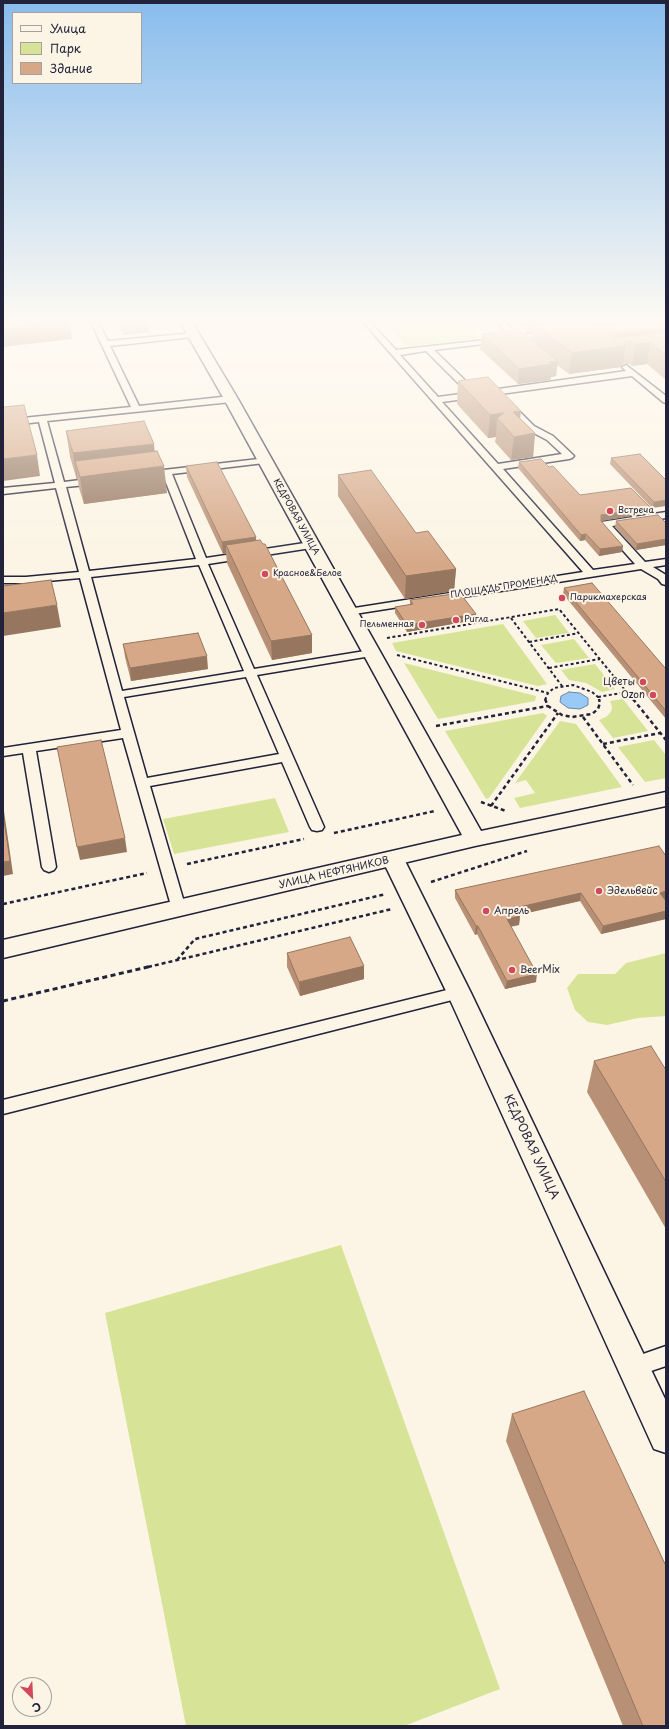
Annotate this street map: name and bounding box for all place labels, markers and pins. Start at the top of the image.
marker: Встреча [605,506,615,516]
place label: Встреча [618,506,654,516]
marker: Красное&Белое [260,569,270,579]
place label: Красное&Белое [273,569,342,579]
marker: Парикмахерская [557,593,567,603]
place label: Парикмахерская [570,593,647,603]
marker: Ригла [451,615,461,625]
place label: Ригла [464,615,489,625]
place label: Пельменная [360,620,414,630]
marker: Пельменная [417,620,427,630]
place label: Цветы [603,676,635,688]
marker: Цветы [638,677,648,687]
place label: Ozon [621,689,645,701]
marker: Ozon [648,690,658,700]
place label: Эдельвейс [607,885,658,897]
marker: Эдельвейс [594,886,604,896]
place label: Апрель [494,905,529,917]
marker: Апрель [481,906,491,916]
place label: BeerMix [520,964,560,976]
marker: BeerMix [507,965,517,975]

